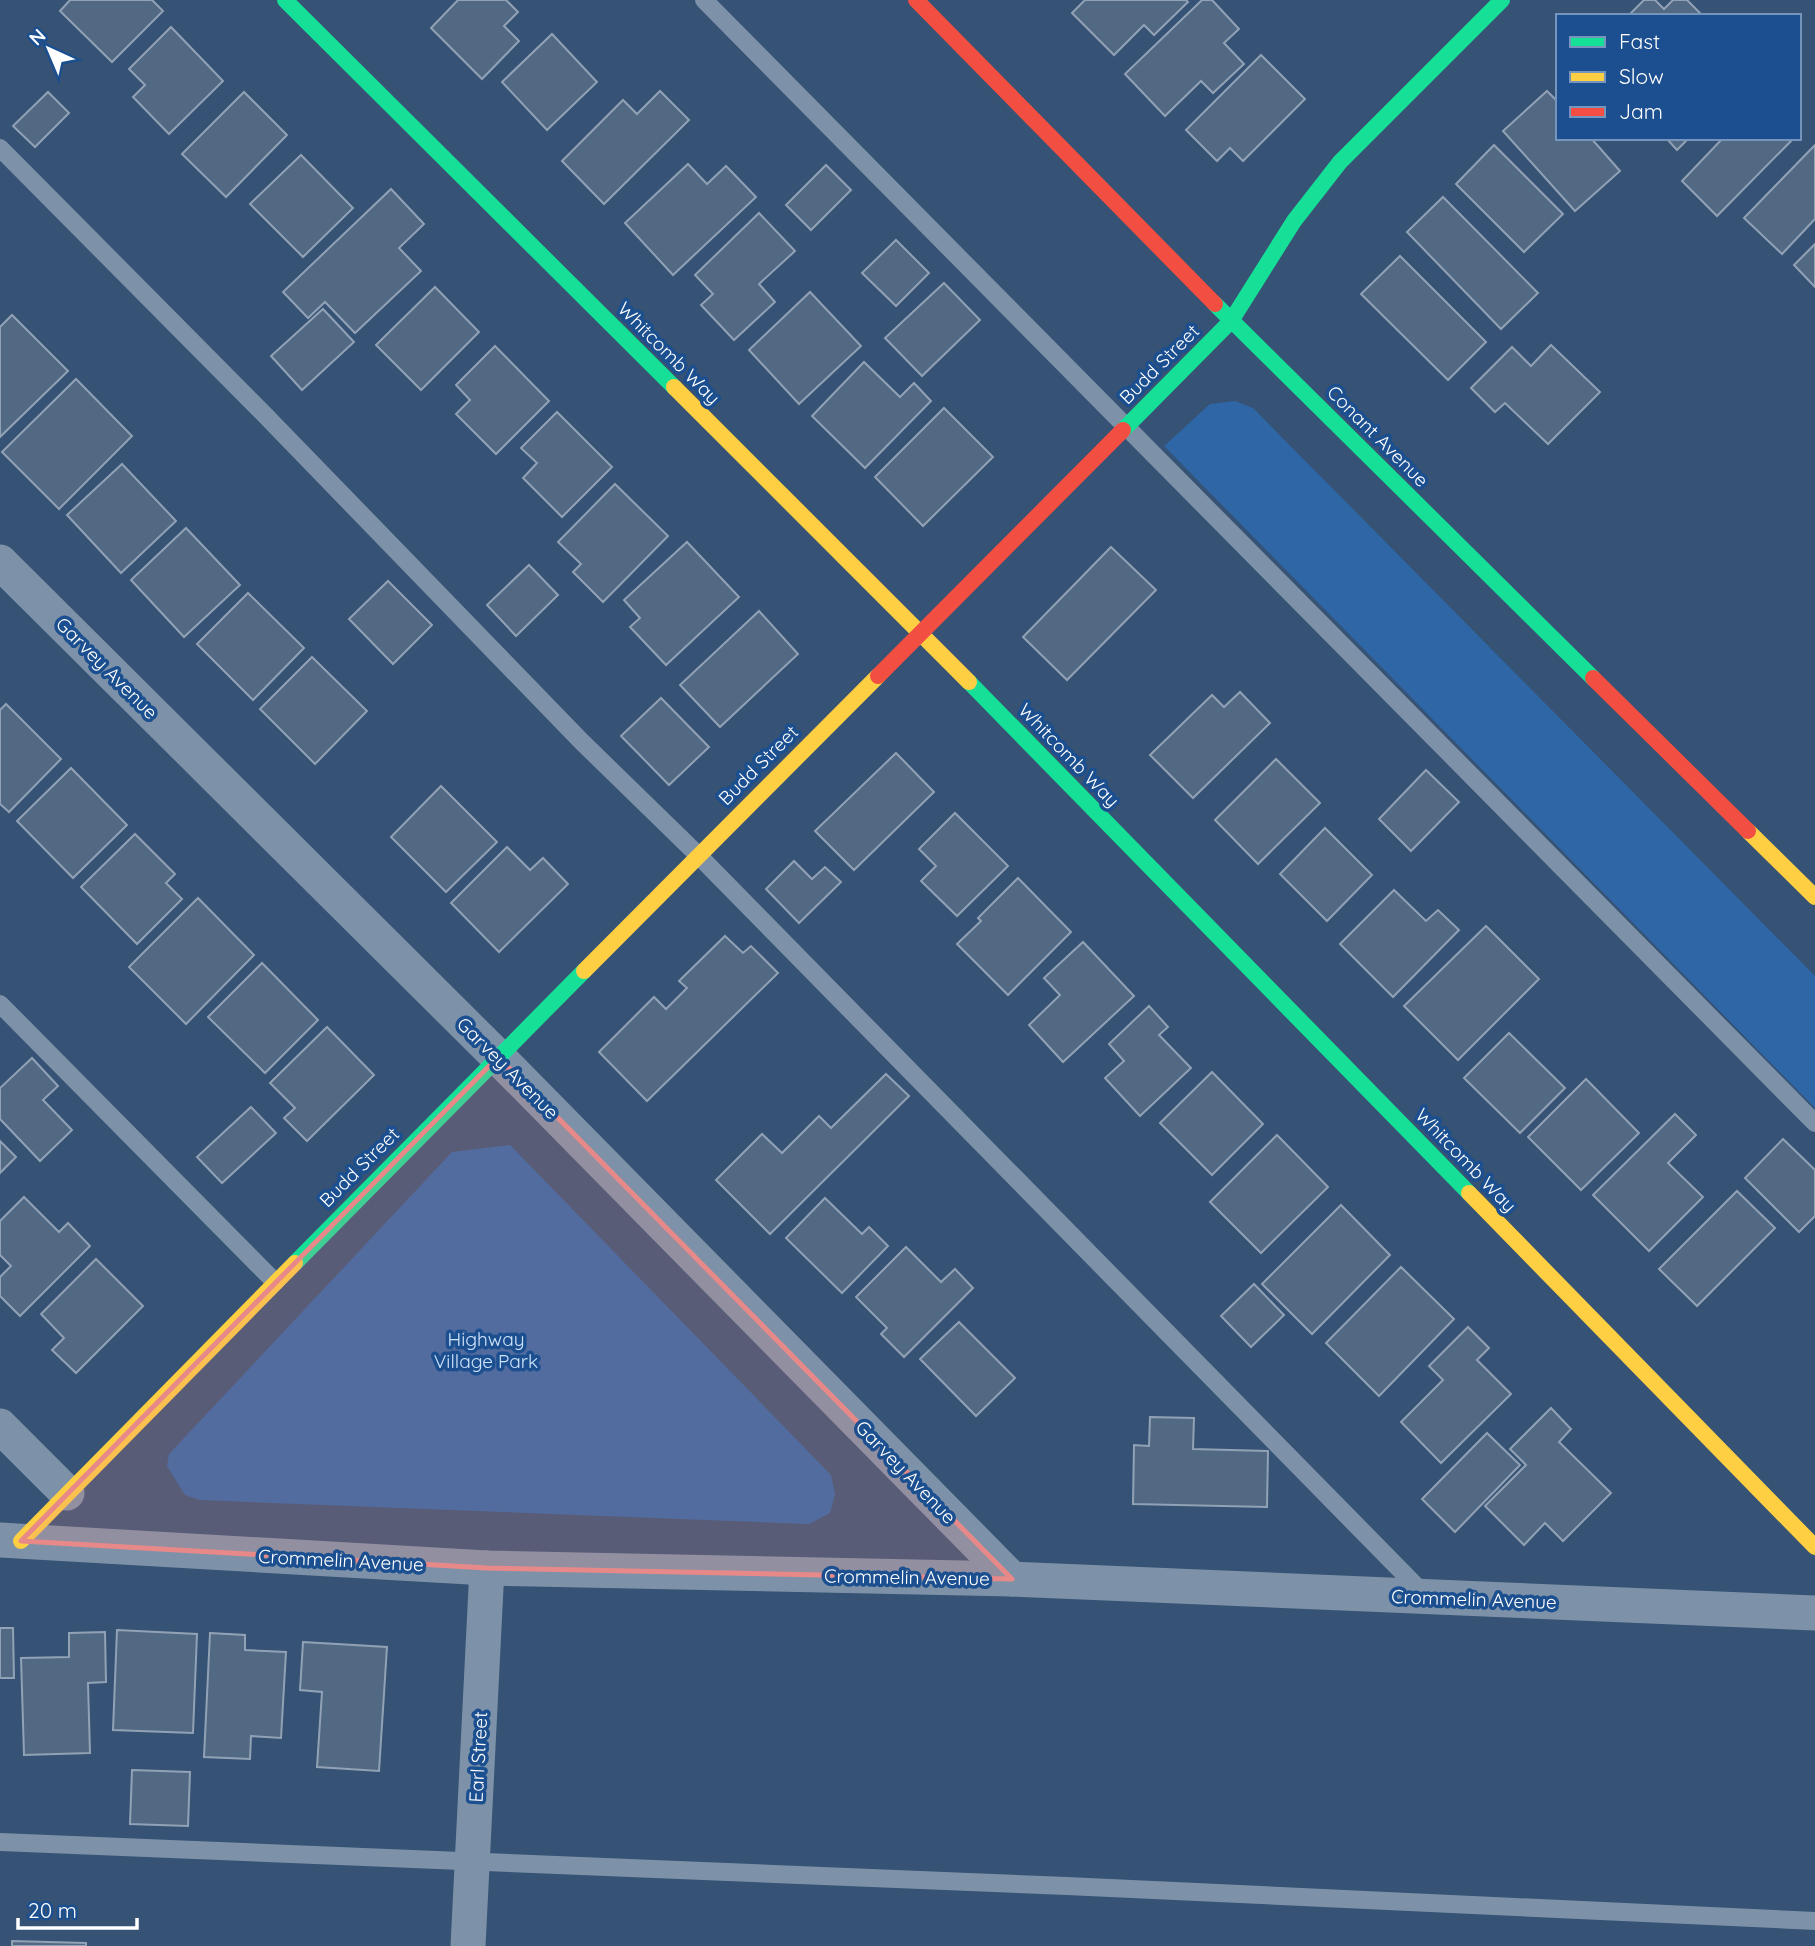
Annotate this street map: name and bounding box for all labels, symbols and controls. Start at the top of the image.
north arrow [14,14,84,84]
legend [1556,14,1801,140]
text: N [24,23,51,50]
text: Fast [1619,28,1660,54]
text: Slow [1619,63,1664,89]
text: Jam [1619,98,1663,124]
street label: Whitcomb Way [613,297,725,409]
street label: Budd Street [1114,319,1204,409]
street label: Conant Avenue [1322,380,1434,492]
street label: Garvey Avenue [51,612,163,724]
street label: Whitcomb Way [1013,698,1125,812]
street label: Budd Street [713,720,803,810]
street label: Garvey Avenue [452,1012,564,1124]
street label: Whitcomb Way [1410,1103,1522,1217]
street label: Budd Street [314,1122,404,1212]
park label: Highway Village Park [434,1327,538,1373]
street label: Garvey Avenue [851,1415,961,1529]
street label: Crommelin Avenue [258,1544,424,1576]
street label: Crommelin Avenue [824,1564,990,1590]
street label: Crommelin Avenue [1391,1584,1557,1614]
street label: Earl Street [464,1711,492,1803]
scale bar [18,1886,136,1930]
text: 20 m [28,1897,77,1923]

